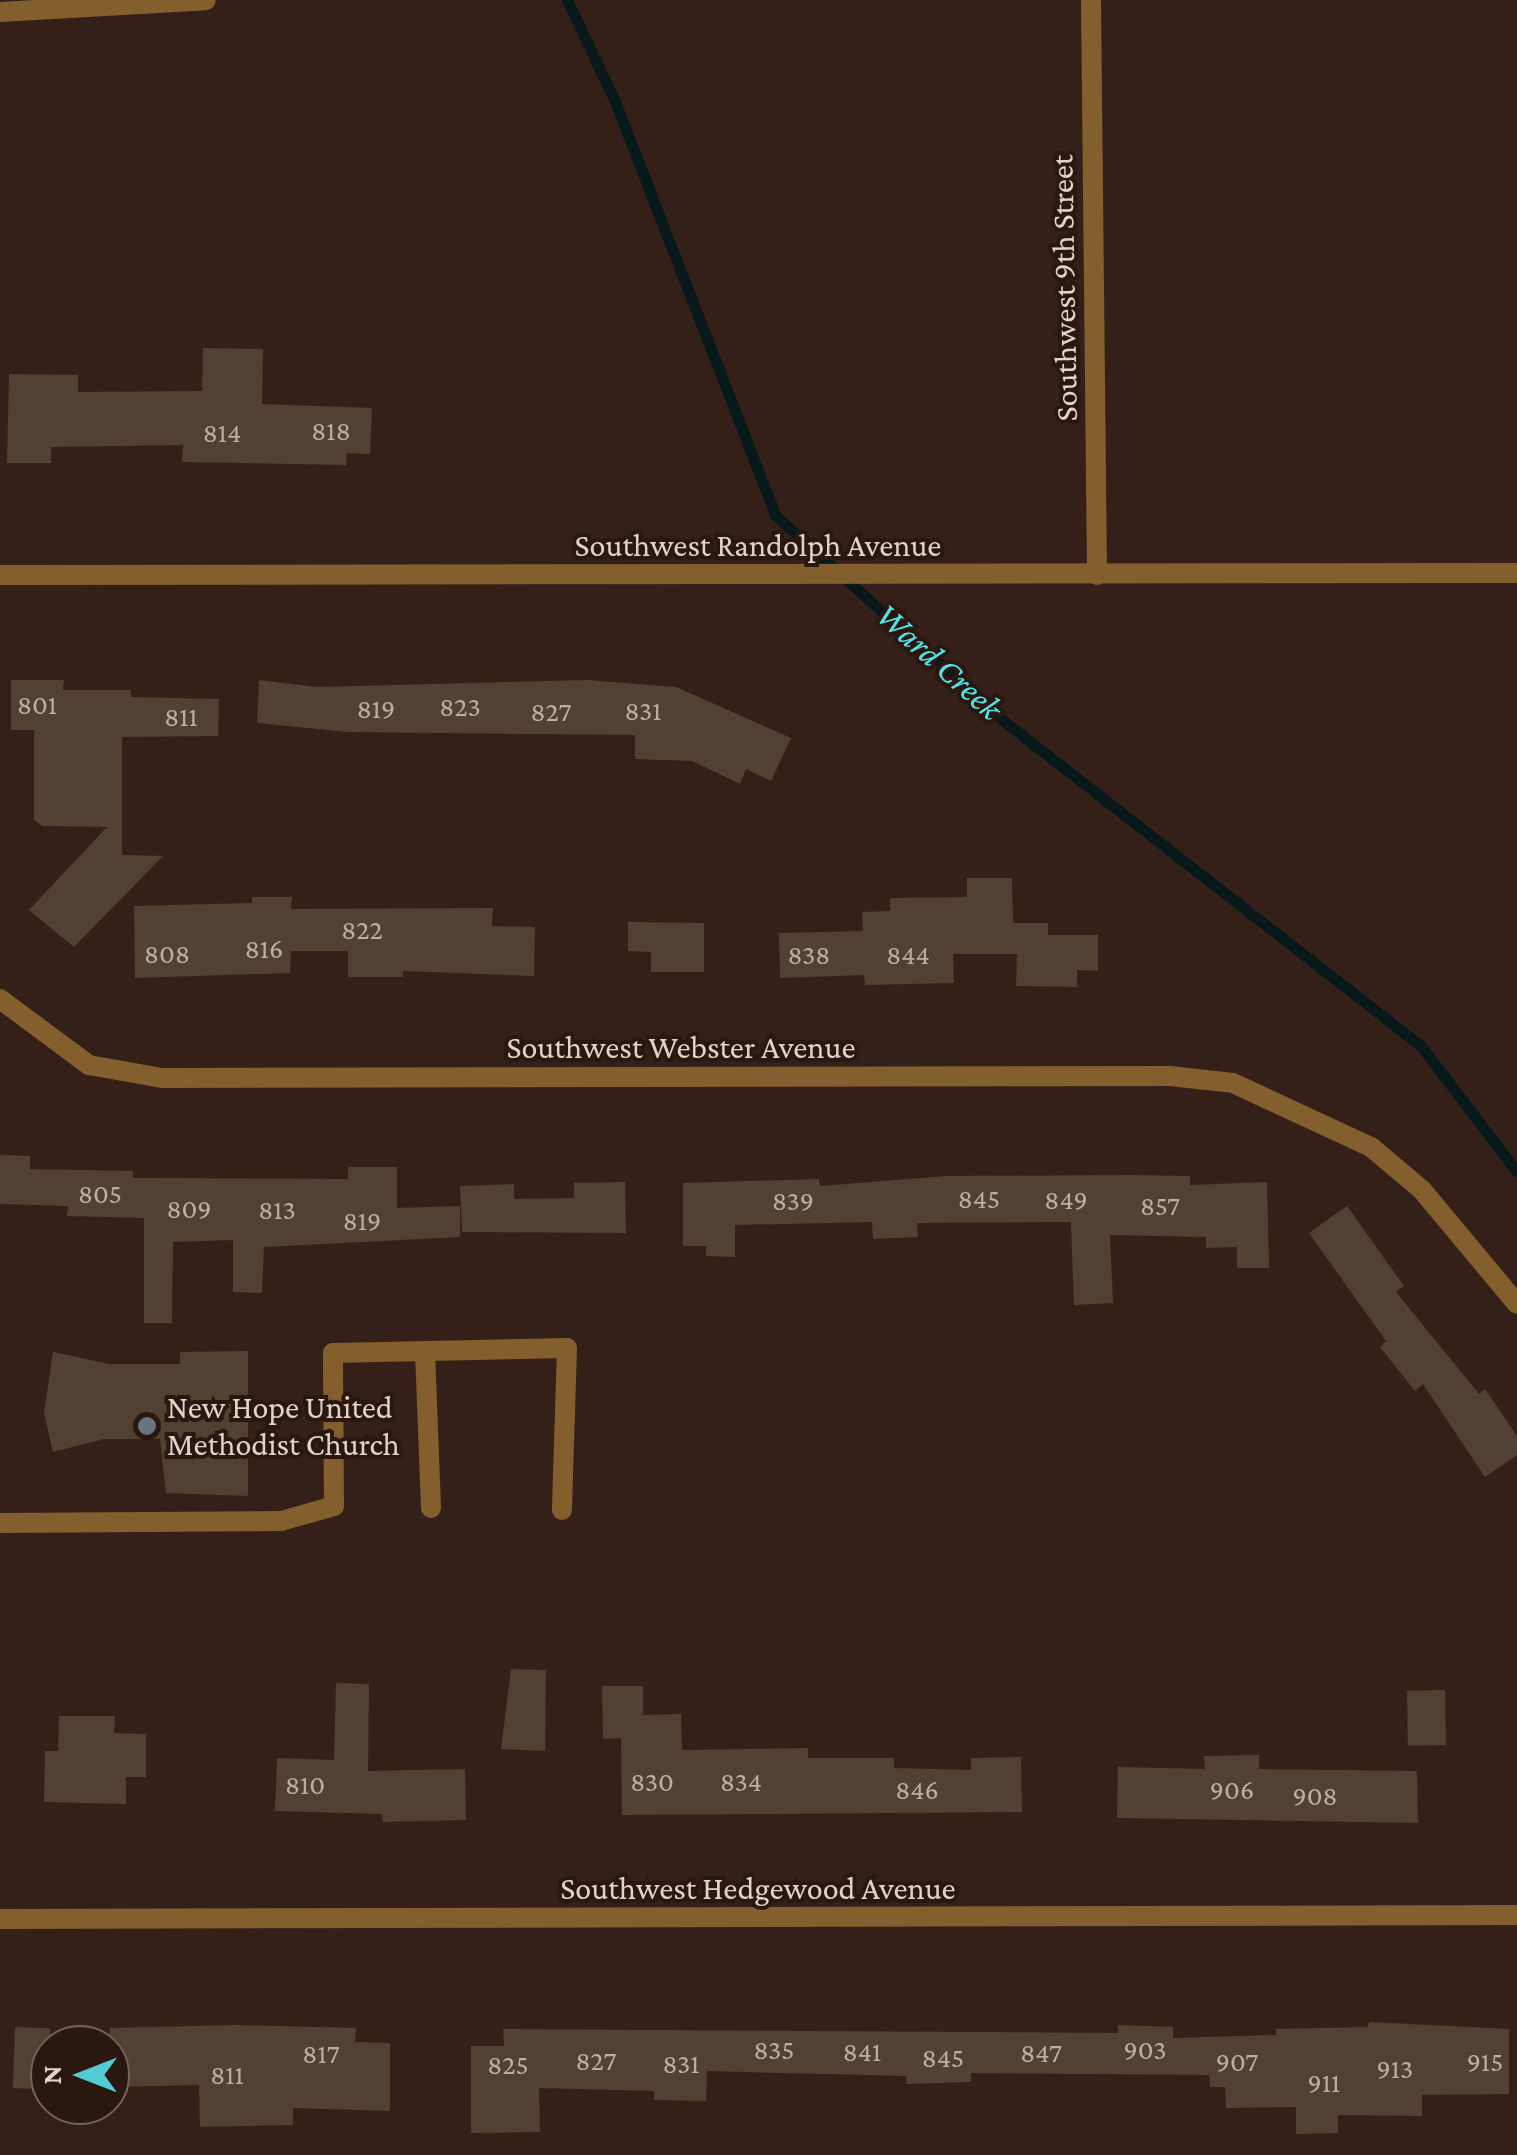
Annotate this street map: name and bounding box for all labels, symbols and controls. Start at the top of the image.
street label: Southwest 9th Street [1042,154,1086,422]
house number: 818 [311,414,351,448]
house number: 814 [203,416,241,450]
street label: Southwest Randolph Avenue [575,526,941,564]
water label: Ward Creek [867,594,1011,730]
house number: 801 [17,688,57,722]
house number: 823 [439,690,481,724]
house number: 819 [357,692,395,726]
house number: 831 [624,694,662,728]
house number: 827 [531,695,571,729]
house number: 811 [164,700,198,734]
house number: 822 [341,913,383,947]
house number: 816 [245,932,283,966]
house number: 808 [144,937,190,971]
house number: 838 [788,938,830,972]
house number: 844 [886,938,930,972]
street label: Southwest Webster Avenue [506,1028,856,1066]
house number: 805 [78,1177,122,1211]
house number: 845 [958,1182,1000,1216]
house number: 849 [1044,1183,1088,1217]
house number: 839 [772,1184,814,1218]
house number: 857 [1140,1189,1180,1223]
house number: 809 [166,1192,212,1226]
house number: 813 [258,1193,296,1227]
house number: 819 [343,1204,381,1238]
place label: New Hope United Methodist Church [167,1389,400,1464]
marker: New Hope United Methodist Church [136,1415,158,1437]
house number: 830 [630,1765,674,1799]
house number: 834 [720,1765,762,1799]
house number: 810 [285,1768,325,1802]
house number: 846 [895,1773,939,1807]
house number: 906 [1210,1773,1254,1807]
house number: 908 [1292,1779,1338,1813]
street label: Southwest Hedgewood Avenue [560,1869,956,1907]
north arrow [30,2025,130,2125]
house number: 835 [754,2033,794,2067]
house number: 903 [1123,2033,1167,2067]
house number: 841 [843,2035,881,2069]
house number: 847 [1020,2036,1062,2070]
house number: 817 [302,2037,340,2071]
house number: 845 [922,2041,964,2075]
house number: 827 [576,2044,616,2078]
house number: 907 [1216,2045,1258,2079]
house number: 915 [1467,2045,1503,2079]
house number: 831 [662,2047,700,2081]
house number: 825 [487,2048,529,2082]
house number: 913 [1377,2052,1413,2086]
house number: 811 [210,2058,244,2092]
text: N [36,2065,67,2085]
house number: 911 [1308,2066,1340,2100]

